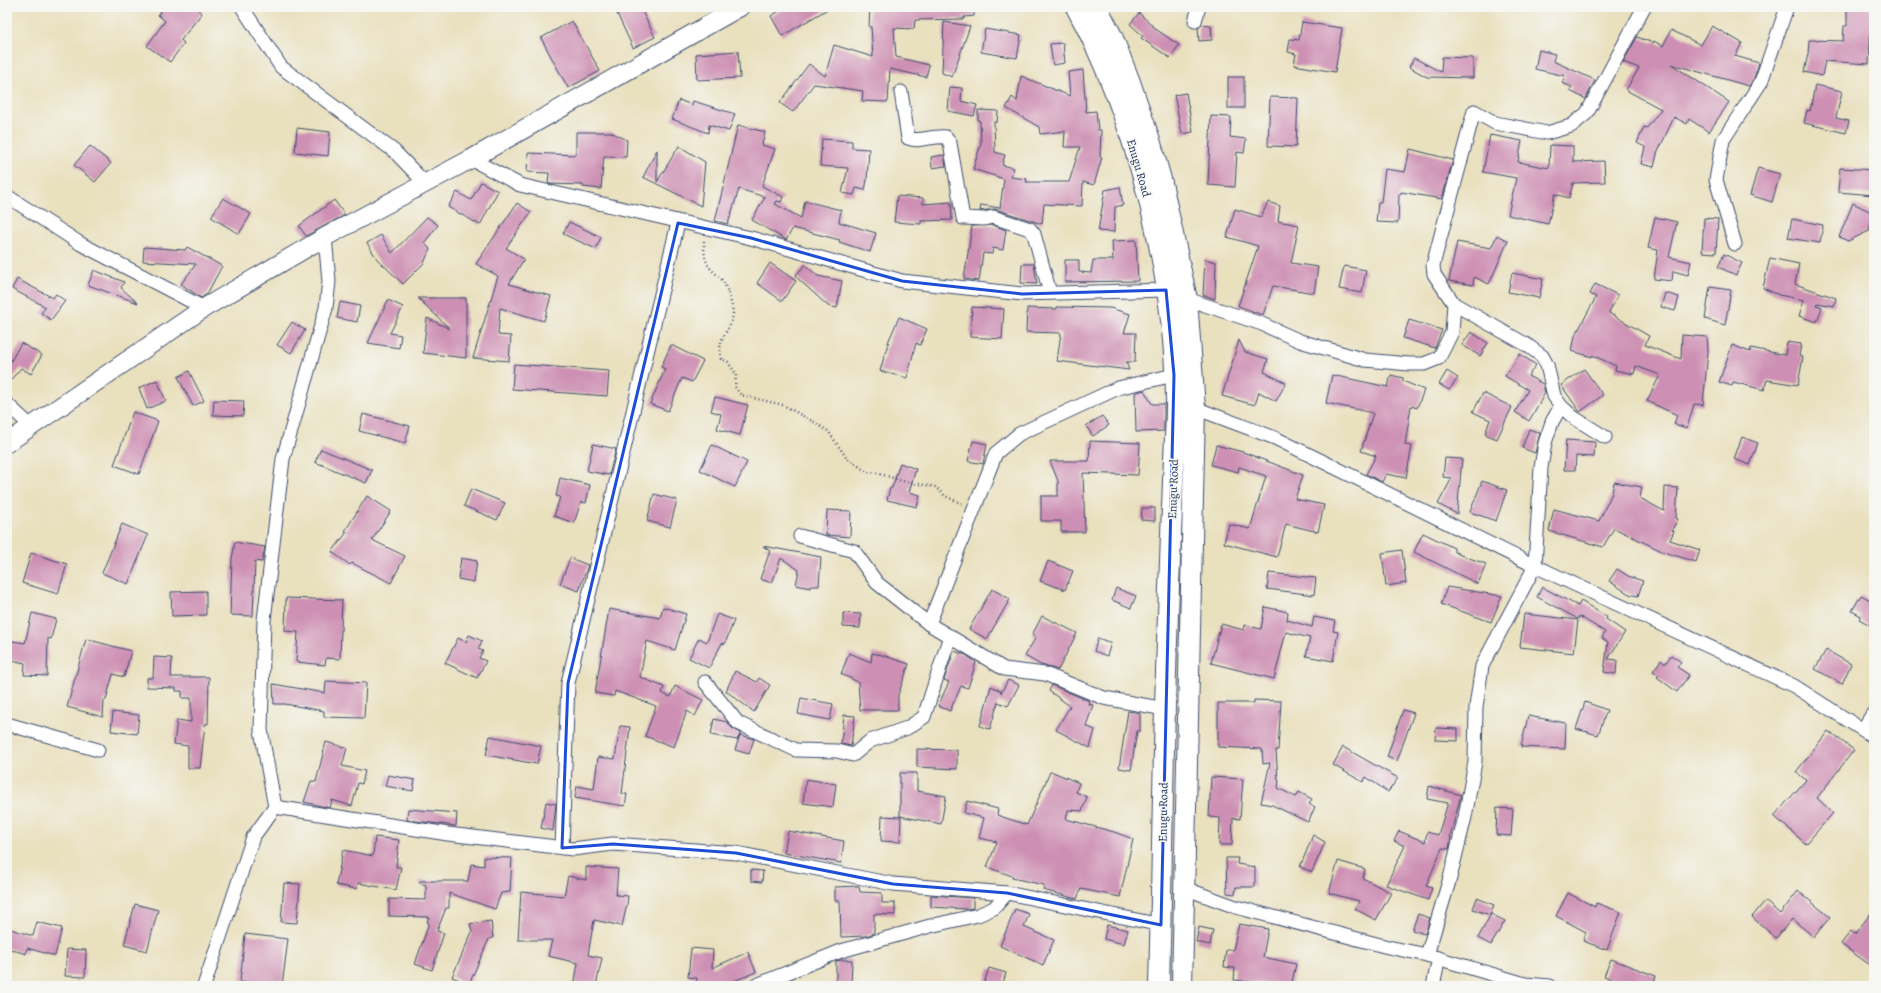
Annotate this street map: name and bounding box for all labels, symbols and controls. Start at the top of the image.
street label: Enugu Road [1123,137,1155,199]
street label: Enugu Road [1164,458,1182,519]
street label: Enugu Road [1154,781,1172,842]

